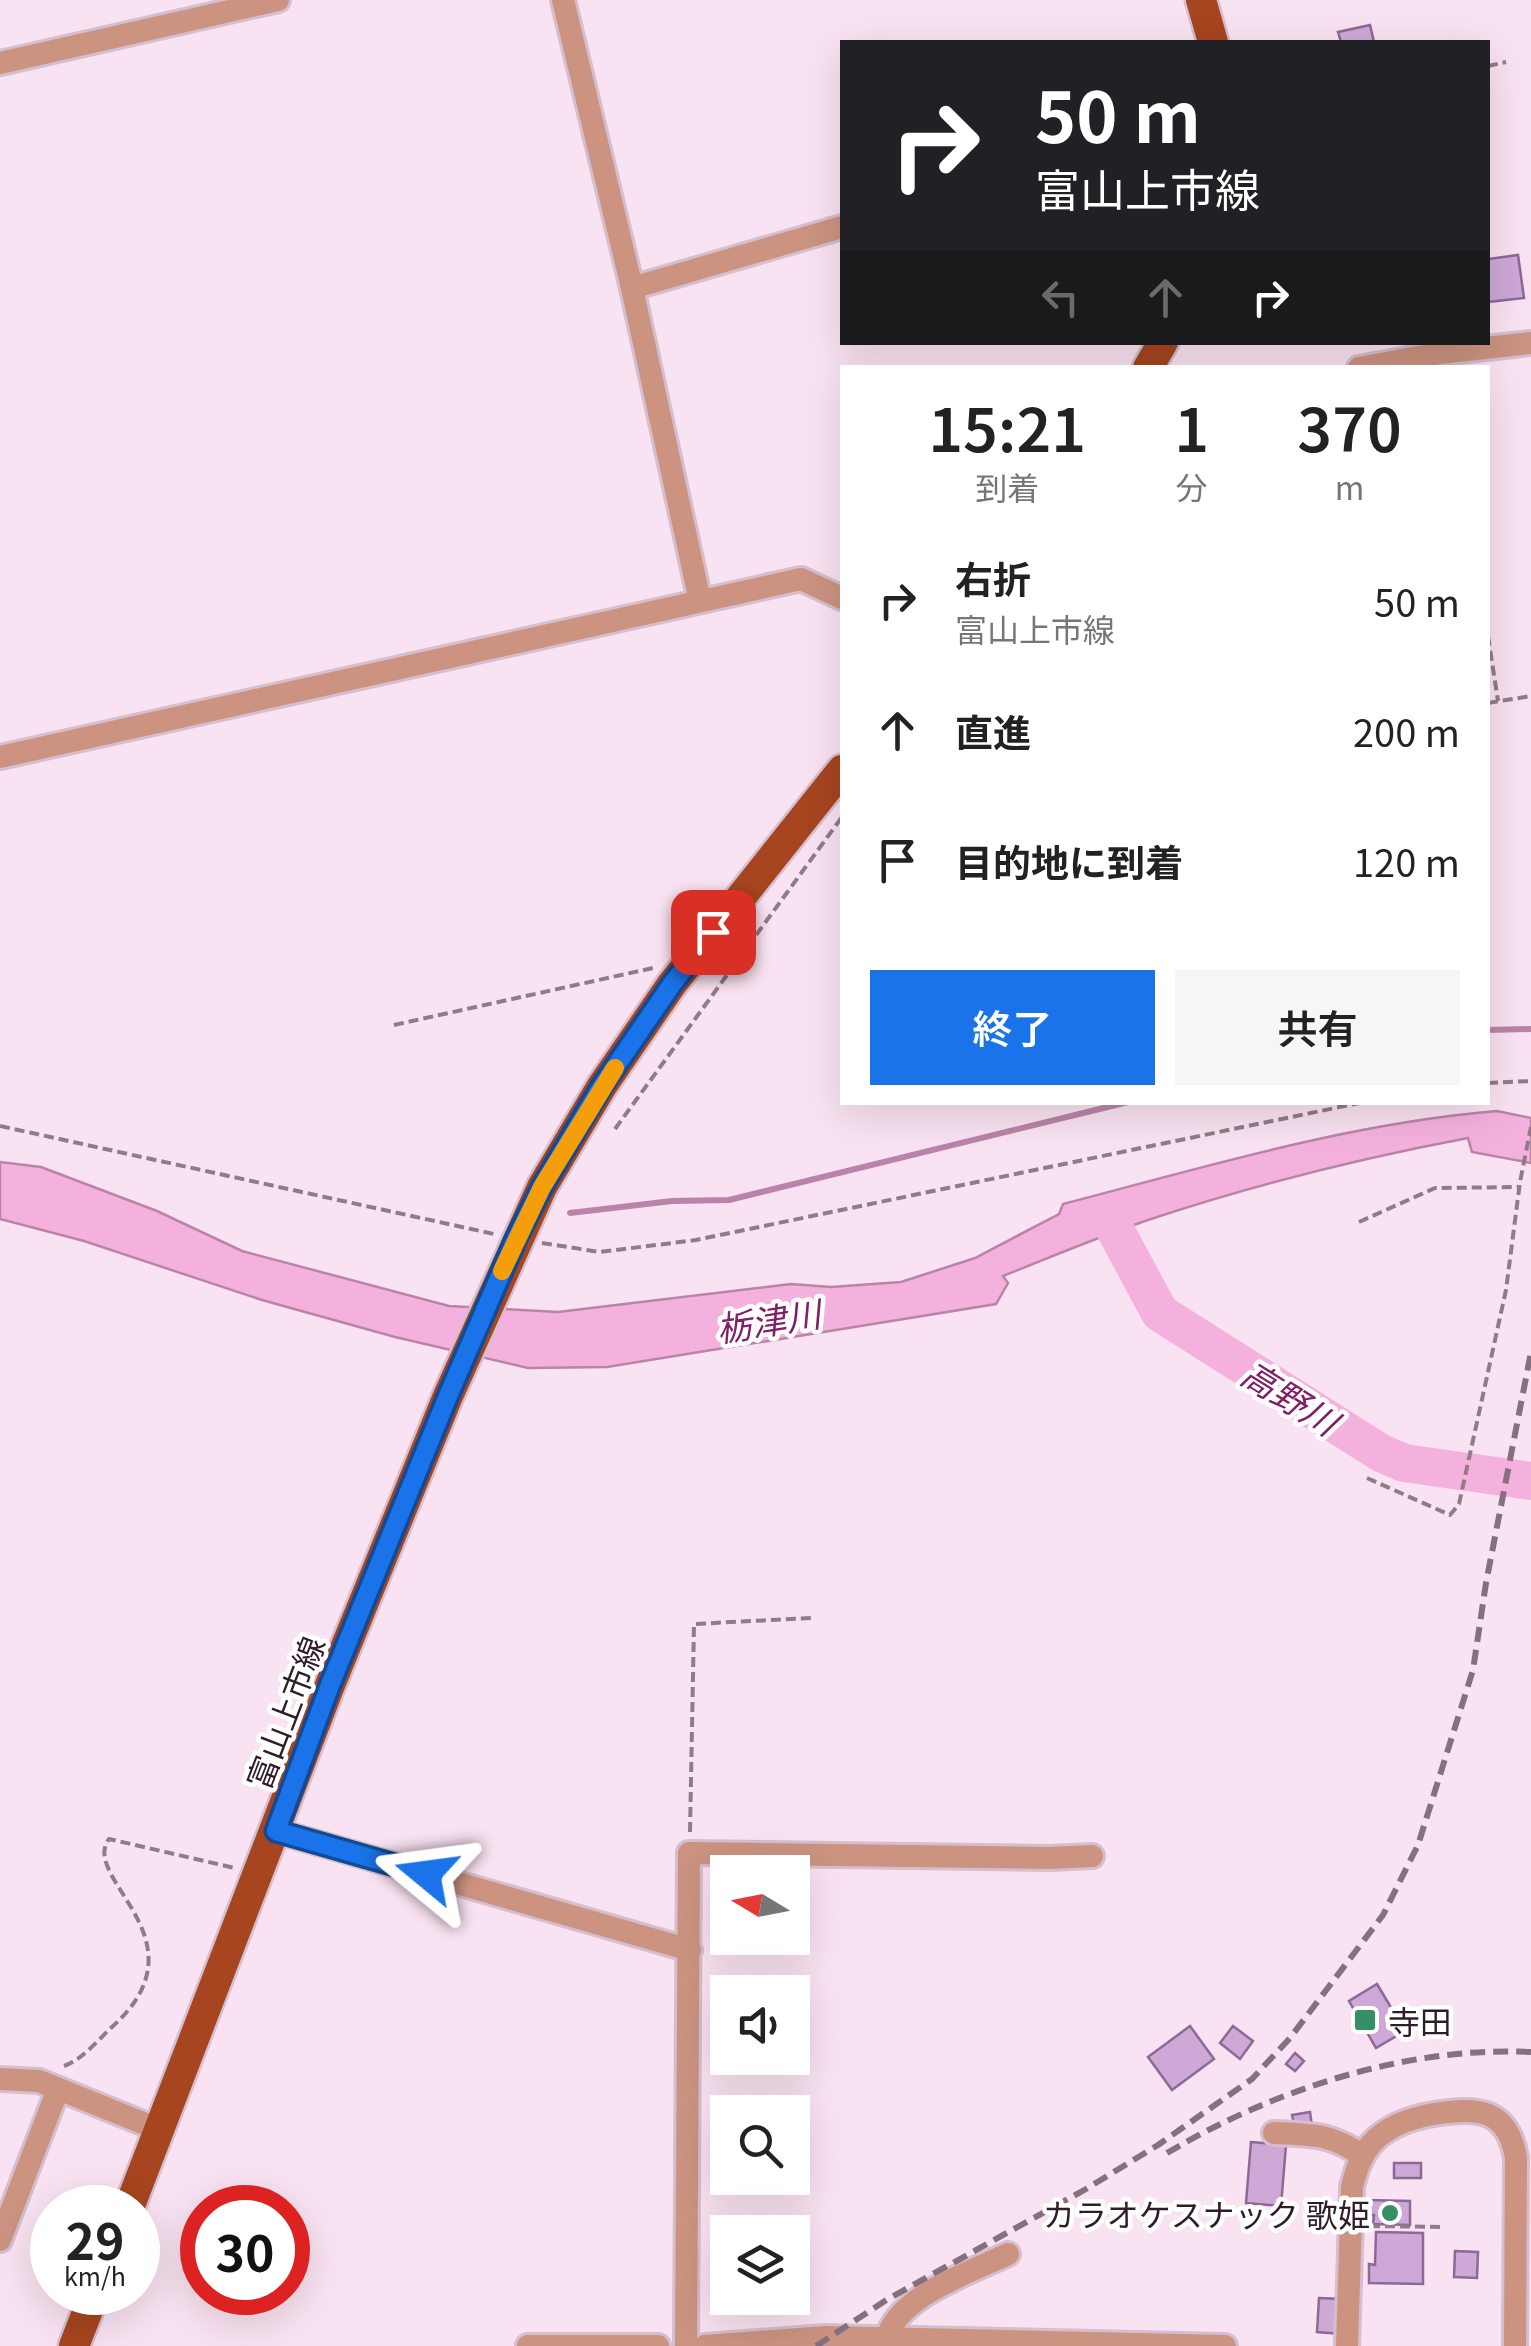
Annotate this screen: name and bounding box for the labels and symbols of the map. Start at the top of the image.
pin [671,890,756,975]
water label: 栃津川 [712,1285,828,1352]
water label: 高野川 [1233,1347,1352,1448]
street label: 富山上市線 [234,1629,334,1795]
position arrow [374,1822,478,1926]
north arrow [710,1855,810,1955]
place label: 寺田 [1388,1997,1452,2043]
marker: 寺田 [1352,2007,1378,2033]
speed limit sign: 30 [180,2185,310,2315]
place label: カラオケスナック 歌姫 [1043,2190,1370,2236]
marker: カラオケスナック 歌姫 [1379,2202,1401,2224]

